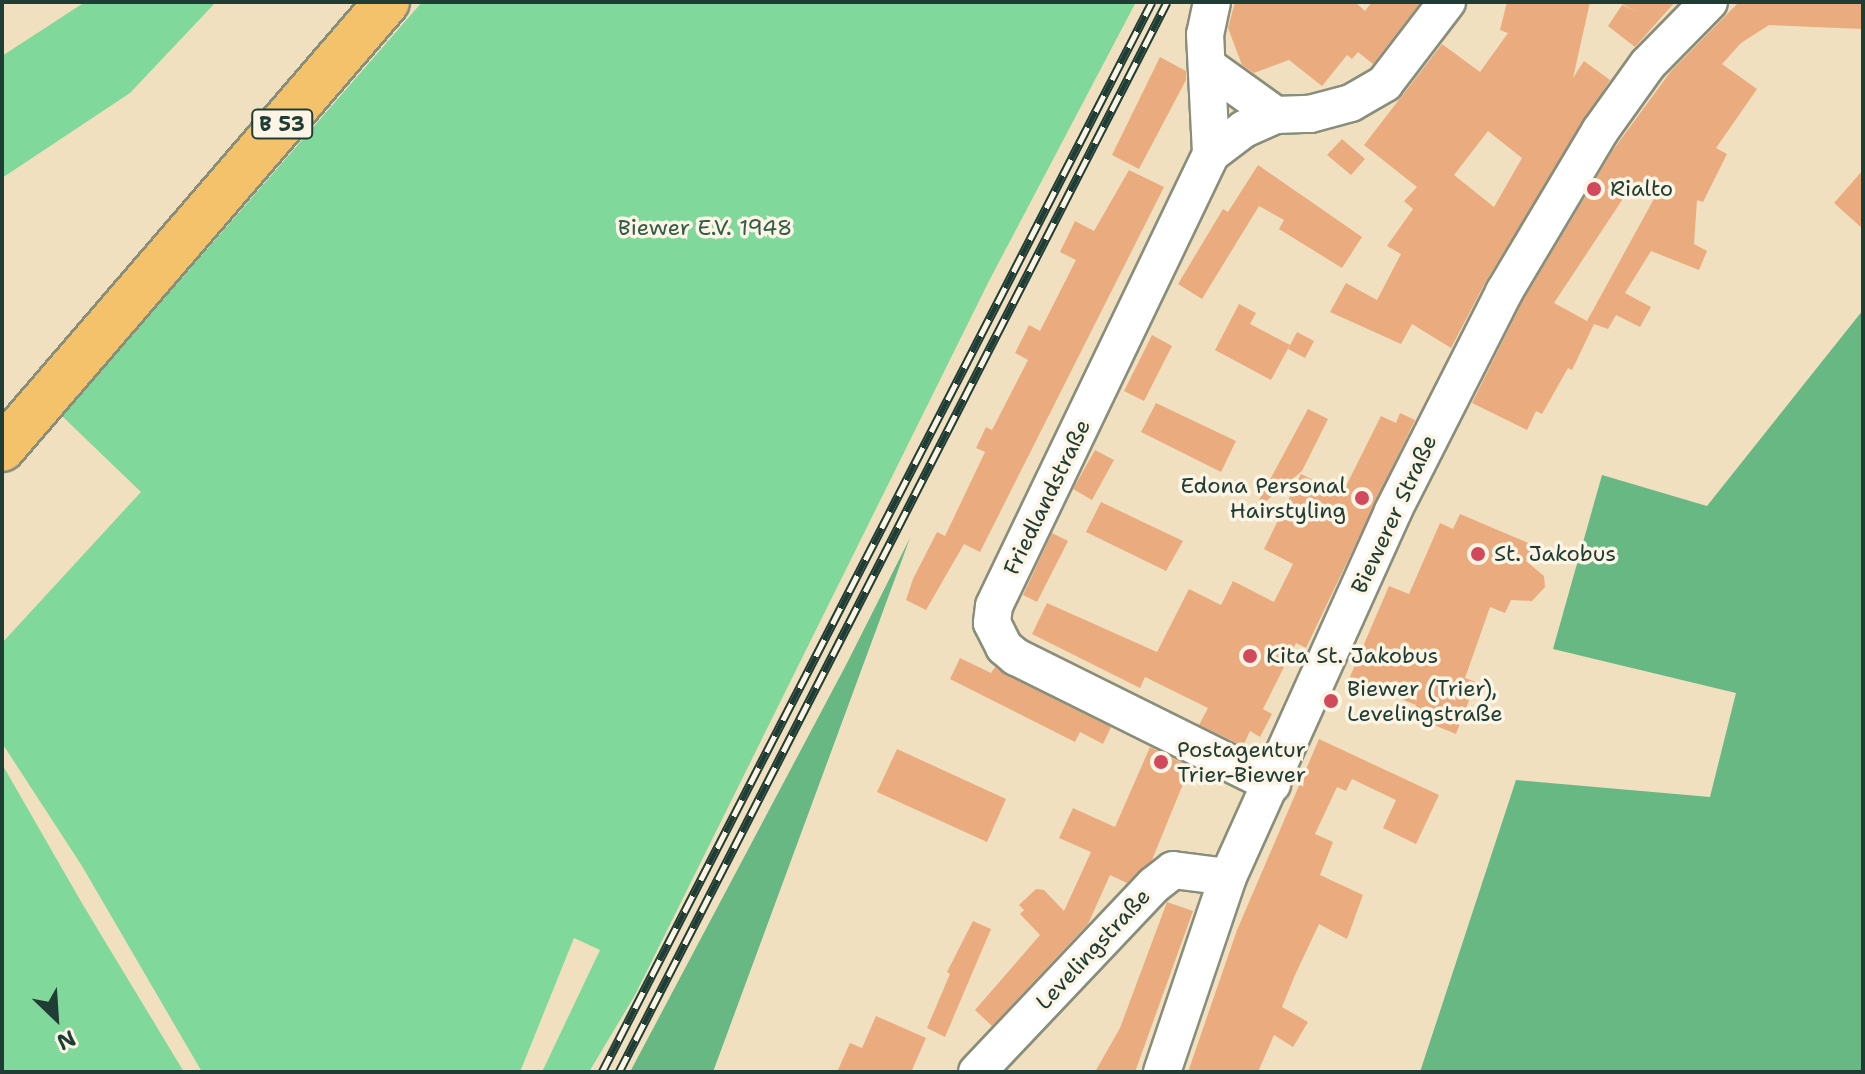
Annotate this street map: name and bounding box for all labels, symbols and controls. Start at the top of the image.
road number: B 53 [250,108,314,140]
place label: Rialto [1610,176,1673,202]
marker: Rialto [1585,180,1603,198]
park label: Biewer E.V. 1948 [618,215,792,241]
street label: Friedlandstraße [998,415,1096,579]
street label: Biewerer Straße [1346,431,1442,597]
place label: Edona Personal Hairstyling [1181,472,1346,524]
marker: Edona Personal Hairstyling [1353,489,1371,507]
place label: St. Jakobus [1494,541,1616,567]
marker: St. Jakobus [1469,545,1487,563]
place label: Kita St. Jakobus [1266,643,1438,669]
marker: Kita St. Jakobus [1241,647,1259,665]
place label: Biewer (Trier), Levelingstraße [1347,675,1503,726]
marker: Biewer (Trier), Levelingstraße [1322,692,1340,710]
place label: Postagentur Trier-Biewer [1177,736,1306,788]
marker: Postagentur Trier-Biewer [1152,753,1170,771]
street label: Levelingstraße [1030,883,1156,1015]
north arrow [16,978,96,1058]
text: N [52,1023,80,1057]

